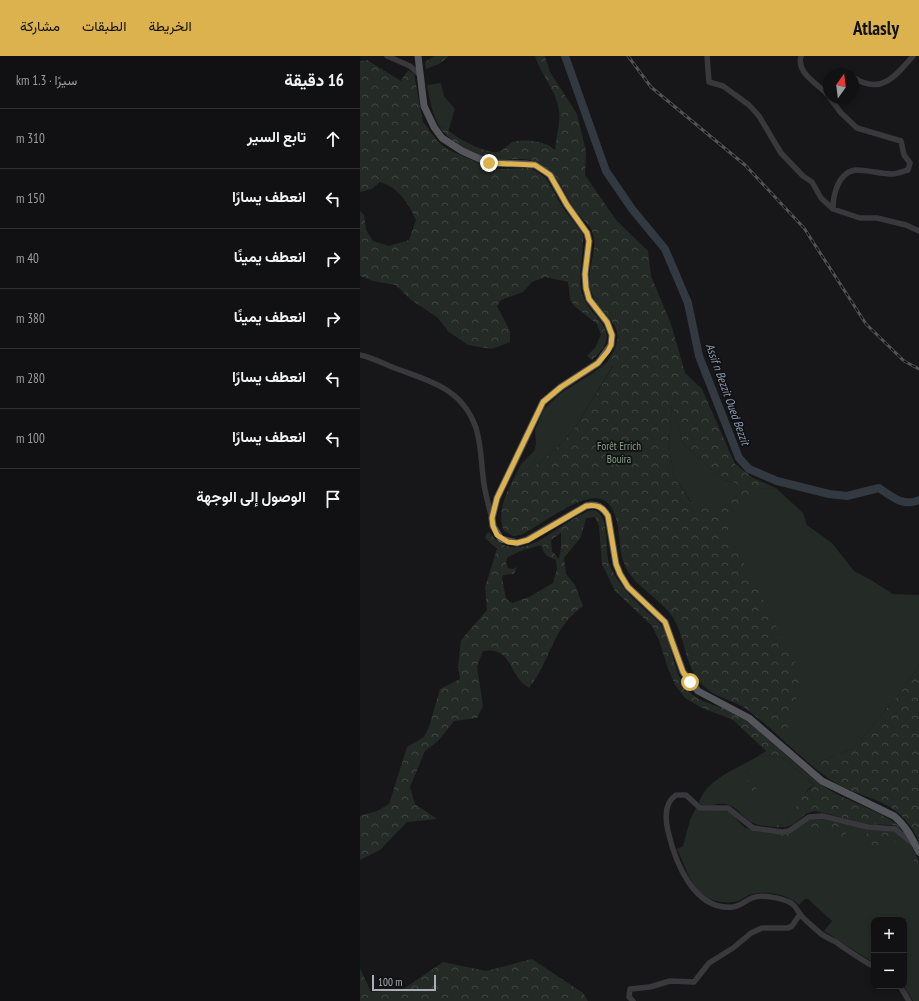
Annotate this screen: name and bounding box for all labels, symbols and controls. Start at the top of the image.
text: Atlasly [853,16,899,40]
text: مشاركة [20,17,60,35]
text: الطبقات [82,17,126,35]
text: الخريطة [148,17,192,35]
north arrow [823,68,859,104]
text: 16 دقيقة [284,69,344,91]
text: سيرًا · 1.3 km [16,72,77,89]
text: تابع السير [247,127,306,146]
icon: ahead [322,128,344,150]
text: 310 m [16,130,45,147]
route end [480,154,498,172]
text: انعطف يسارًا [232,187,306,206]
icon: left [322,188,344,210]
text: 150 m [16,190,45,207]
text: انعطف يمينًا [234,247,306,266]
icon: right [322,248,344,270]
text: 40 m [16,250,39,267]
text: انعطف يمينًا [234,307,306,326]
icon: right [322,308,344,330]
text: 380 m [16,310,45,327]
water label: Assif n Bezzit Oued Bezzit [703,341,754,448]
text: انعطف يسارًا [232,367,306,386]
icon: left [322,368,344,390]
text: 280 m [16,370,45,387]
text: انعطف يسارًا [232,427,306,446]
icon: left [322,428,344,450]
text: 100 m [16,430,45,447]
park label: Forêt Errich Bouira [597,439,641,466]
text: الوصول إلى الوجهة [196,487,306,506]
icon: arrive [322,488,344,510]
route start [681,673,699,691]
map controls [871,917,907,989]
button: + [871,917,907,953]
button: − [871,953,907,989]
scale bar [372,973,436,992]
text: 100 m [378,975,402,989]

